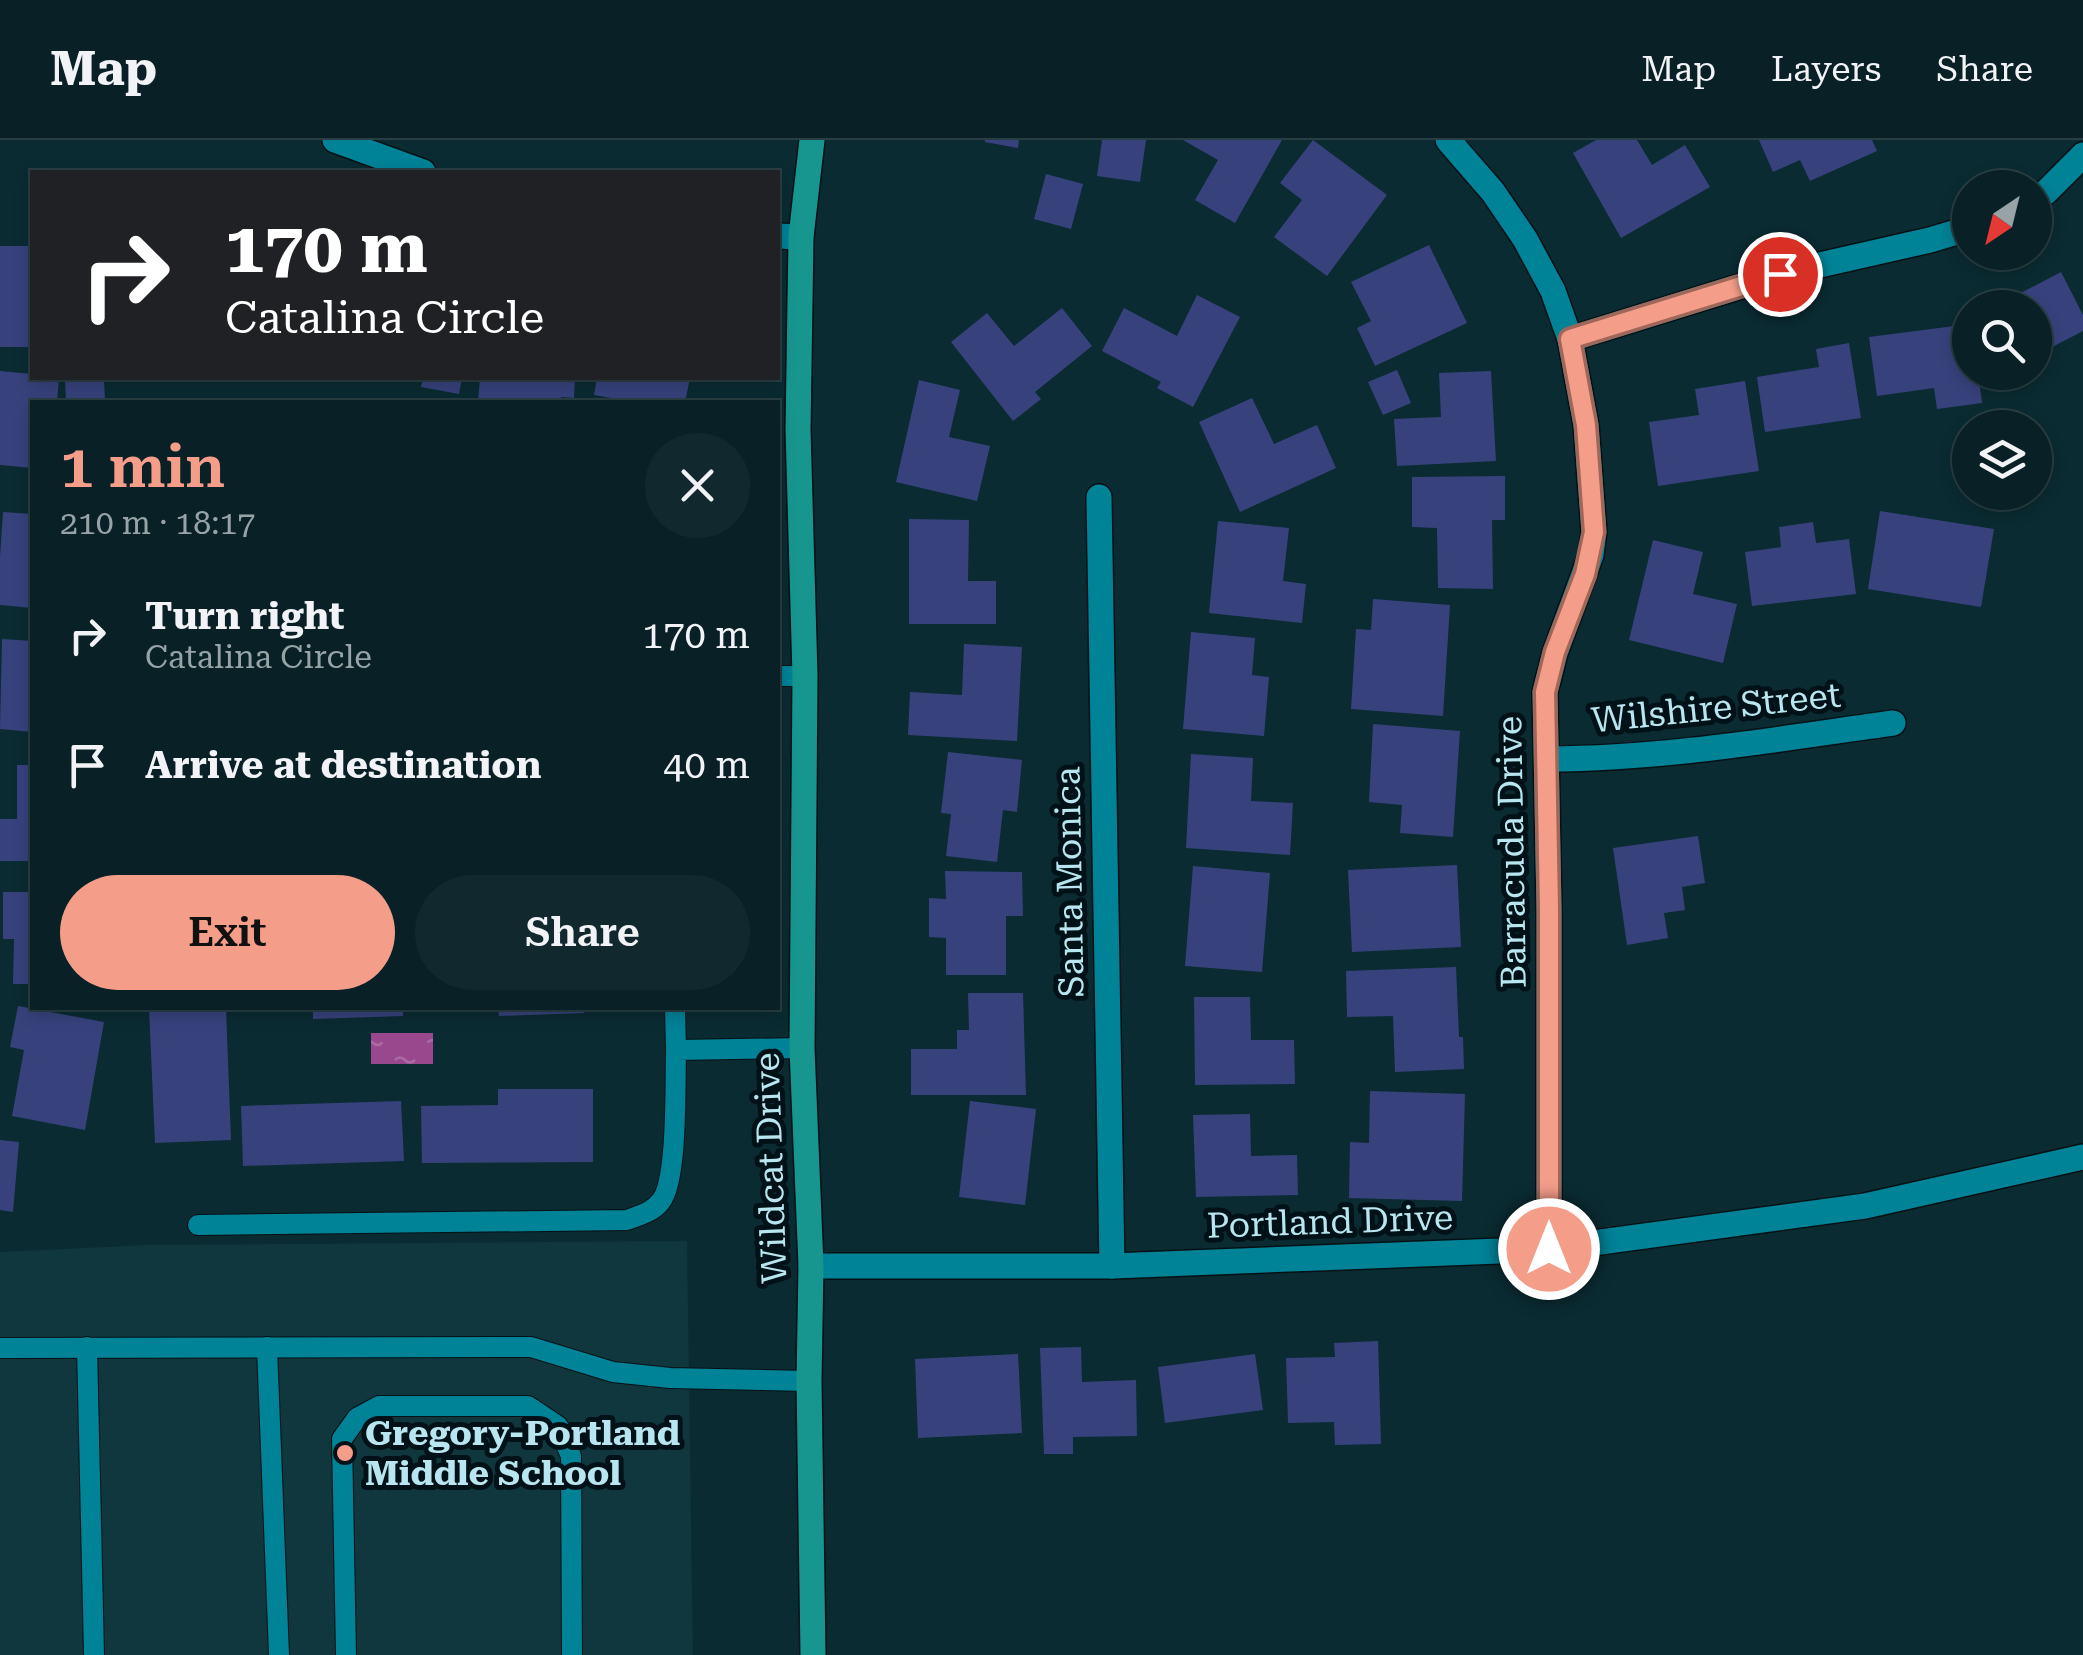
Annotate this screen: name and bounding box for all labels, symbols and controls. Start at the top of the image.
text: Map [50,41,157,97]
text: Map [1641,49,1716,90]
text: Layers [1771,49,1881,90]
text: Share [1936,49,2033,90]
north arrow [1952,170,2052,270]
map controls [1952,170,2052,510]
text: 170 m [225,207,428,289]
icon: right [60,210,190,340]
pin [1738,232,1823,317]
icon: arrive [1753,247,1808,302]
button: search [1952,290,2052,390]
text: Catalina Circle [225,291,544,344]
button: layers [1952,410,2052,510]
text: 1 min [60,431,225,502]
button: close [645,433,750,538]
text: 210 m · 18:17 [60,504,255,542]
text: Turn right [145,594,344,638]
icon: right [60,608,115,663]
text: 170 m [642,613,750,657]
text: Catalina Circle [145,638,372,676]
street label: Wilshire Street [1589,675,1843,741]
street label: Barracuda Drive [1489,716,1535,988]
icon: arrive [60,738,115,793]
text: Arrive at destination [145,743,541,787]
text: 40 m [663,743,750,787]
street label: Santa Monica [1047,766,1093,998]
button: Exit [60,875,395,990]
button: Share [415,875,750,990]
street label: Wildcat Drive [746,1052,796,1284]
street label: Portland Drive [1206,1197,1454,1247]
position arrow [1497,1197,1601,1301]
place label: Gregory-Portland Middle School [365,1413,680,1494]
marker: Gregory-Portland Middle School [334,1442,356,1464]

